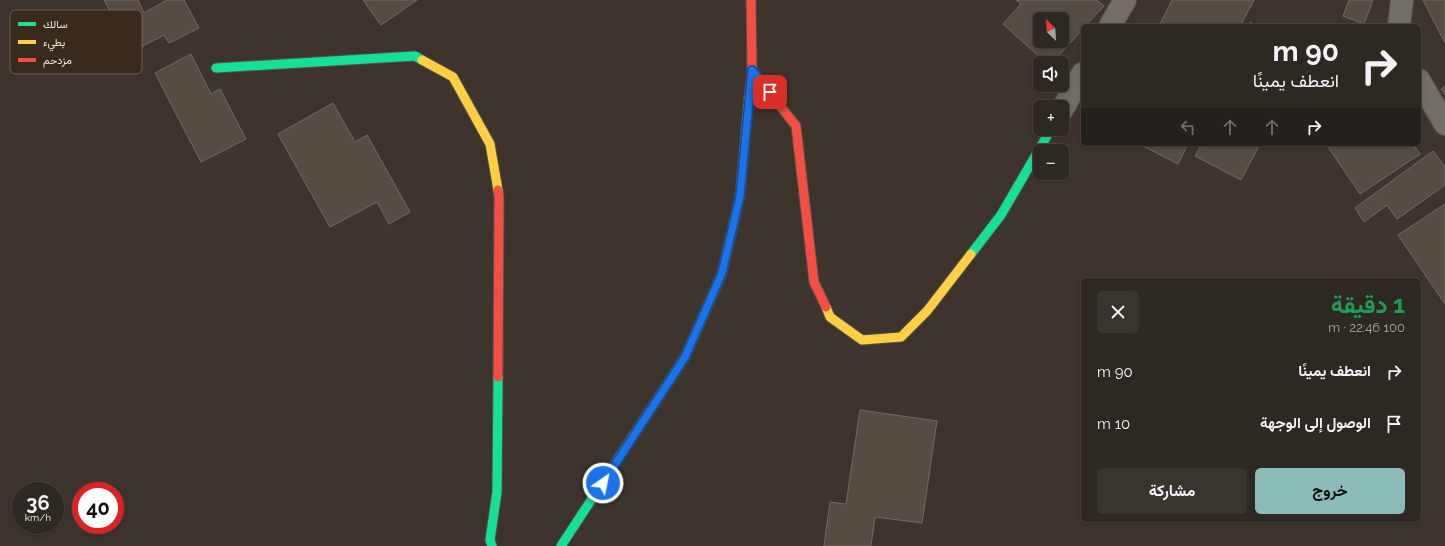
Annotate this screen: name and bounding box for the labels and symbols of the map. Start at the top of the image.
legend [10,10,142,74]
north arrow [1033,12,1069,48]
text: سالك [43,18,68,31]
text: بطيء [43,36,65,52]
text: مزدحم [43,54,72,68]
pin [753,75,787,109]
position arrow [582,462,624,504]
speed limit sign: 40 [72,482,124,534]

